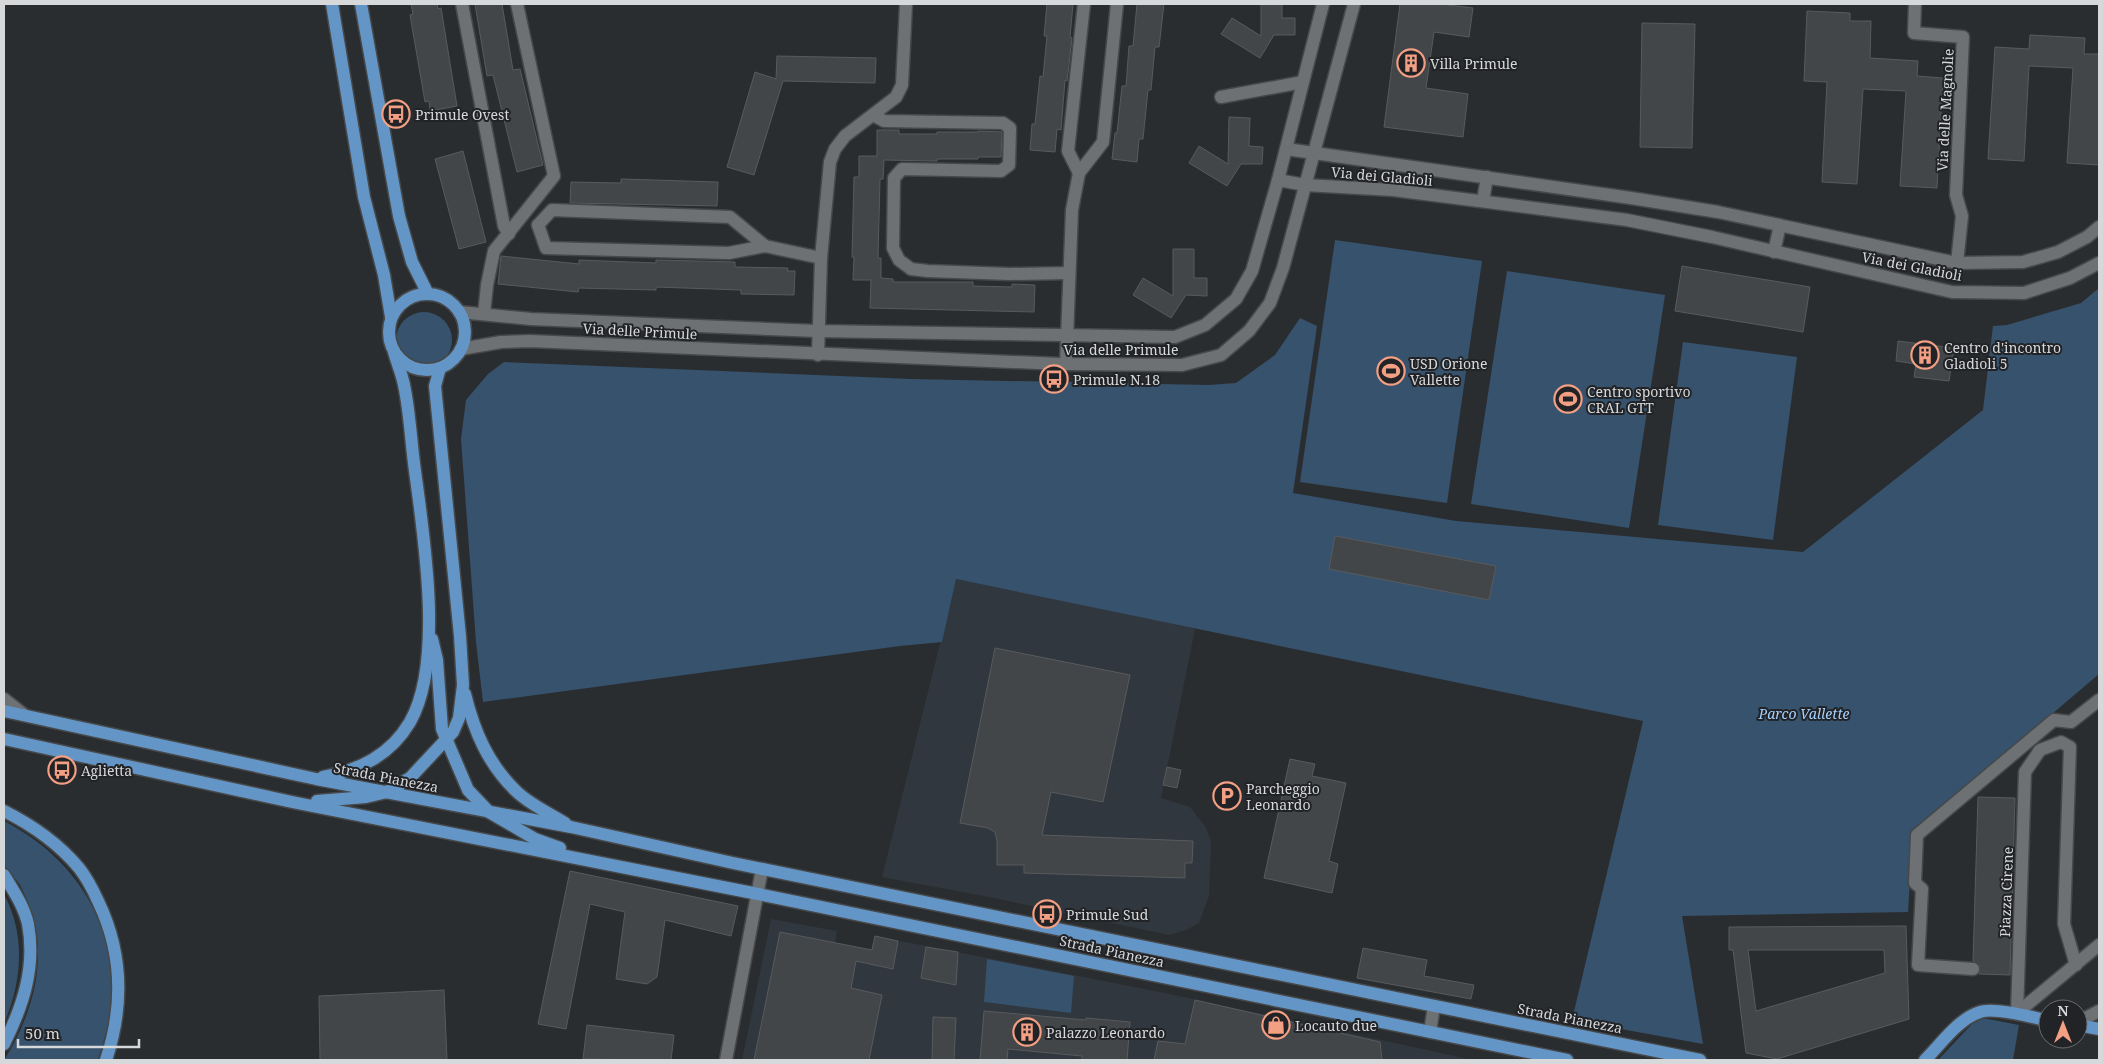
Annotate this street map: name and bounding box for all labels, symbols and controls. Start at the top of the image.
building icon: Villa Primule [1396,48,1426,78]
street label: Via delle Magnolie [1932,48,1958,172]
place label: Villa Primule [1430,54,1518,73]
bus stop icon: Primule Ovest [381,99,411,129]
place label: Primule Ovest [415,105,509,124]
street label: Via dei Gladioli [1330,162,1434,190]
street label: Via dei Gladioli [1860,247,1964,285]
street label: Via delle Primule [582,319,698,343]
place label: Centro d'incontro Gladioli 5 [1944,338,2061,373]
street label: Via delle Primule [1064,340,1178,359]
building icon: Centro d'incontro Gladioli 5 [1910,340,1940,370]
place label: USD Orione Vallette [1410,354,1488,389]
sports icon: USD Orione Vallette [1376,356,1406,386]
bus stop icon: Primule N.18 [1039,364,1069,394]
place label: Primule N.18 [1073,370,1160,389]
place label: Centro sportivo CRAL GTT [1587,382,1691,417]
sports icon: Centro sportivo CRAL GTT [1553,384,1583,414]
park label: Parco Vallette [1758,704,1850,723]
bus stop icon: Aglietta [47,755,77,785]
street label: Strada Pianezza [332,758,440,796]
place label: Aglietta [81,761,132,780]
place label: Parcheggio Leonardo [1246,779,1320,814]
parking icon: Parcheggio Leonardo [1212,781,1242,811]
street label: Piazza Cirene [1995,847,2017,937]
bus stop icon: Primule Sud [1032,899,1062,929]
place label: Primule Sud [1066,905,1149,924]
street label: Strada Pianezza [1058,931,1166,971]
street label: Strada Pianezza [1516,999,1624,1037]
north arrow [2038,999,2088,1049]
text: N [2057,1001,2069,1020]
shop icon: Locauto due [1261,1010,1291,1040]
scale bar [18,1016,139,1048]
place label: Locauto due [1295,1016,1377,1035]
building icon: Palazzo Leonardo [1012,1017,1042,1047]
text: 50 m [25,1023,60,1043]
place label: Palazzo Leonardo [1046,1023,1165,1042]

